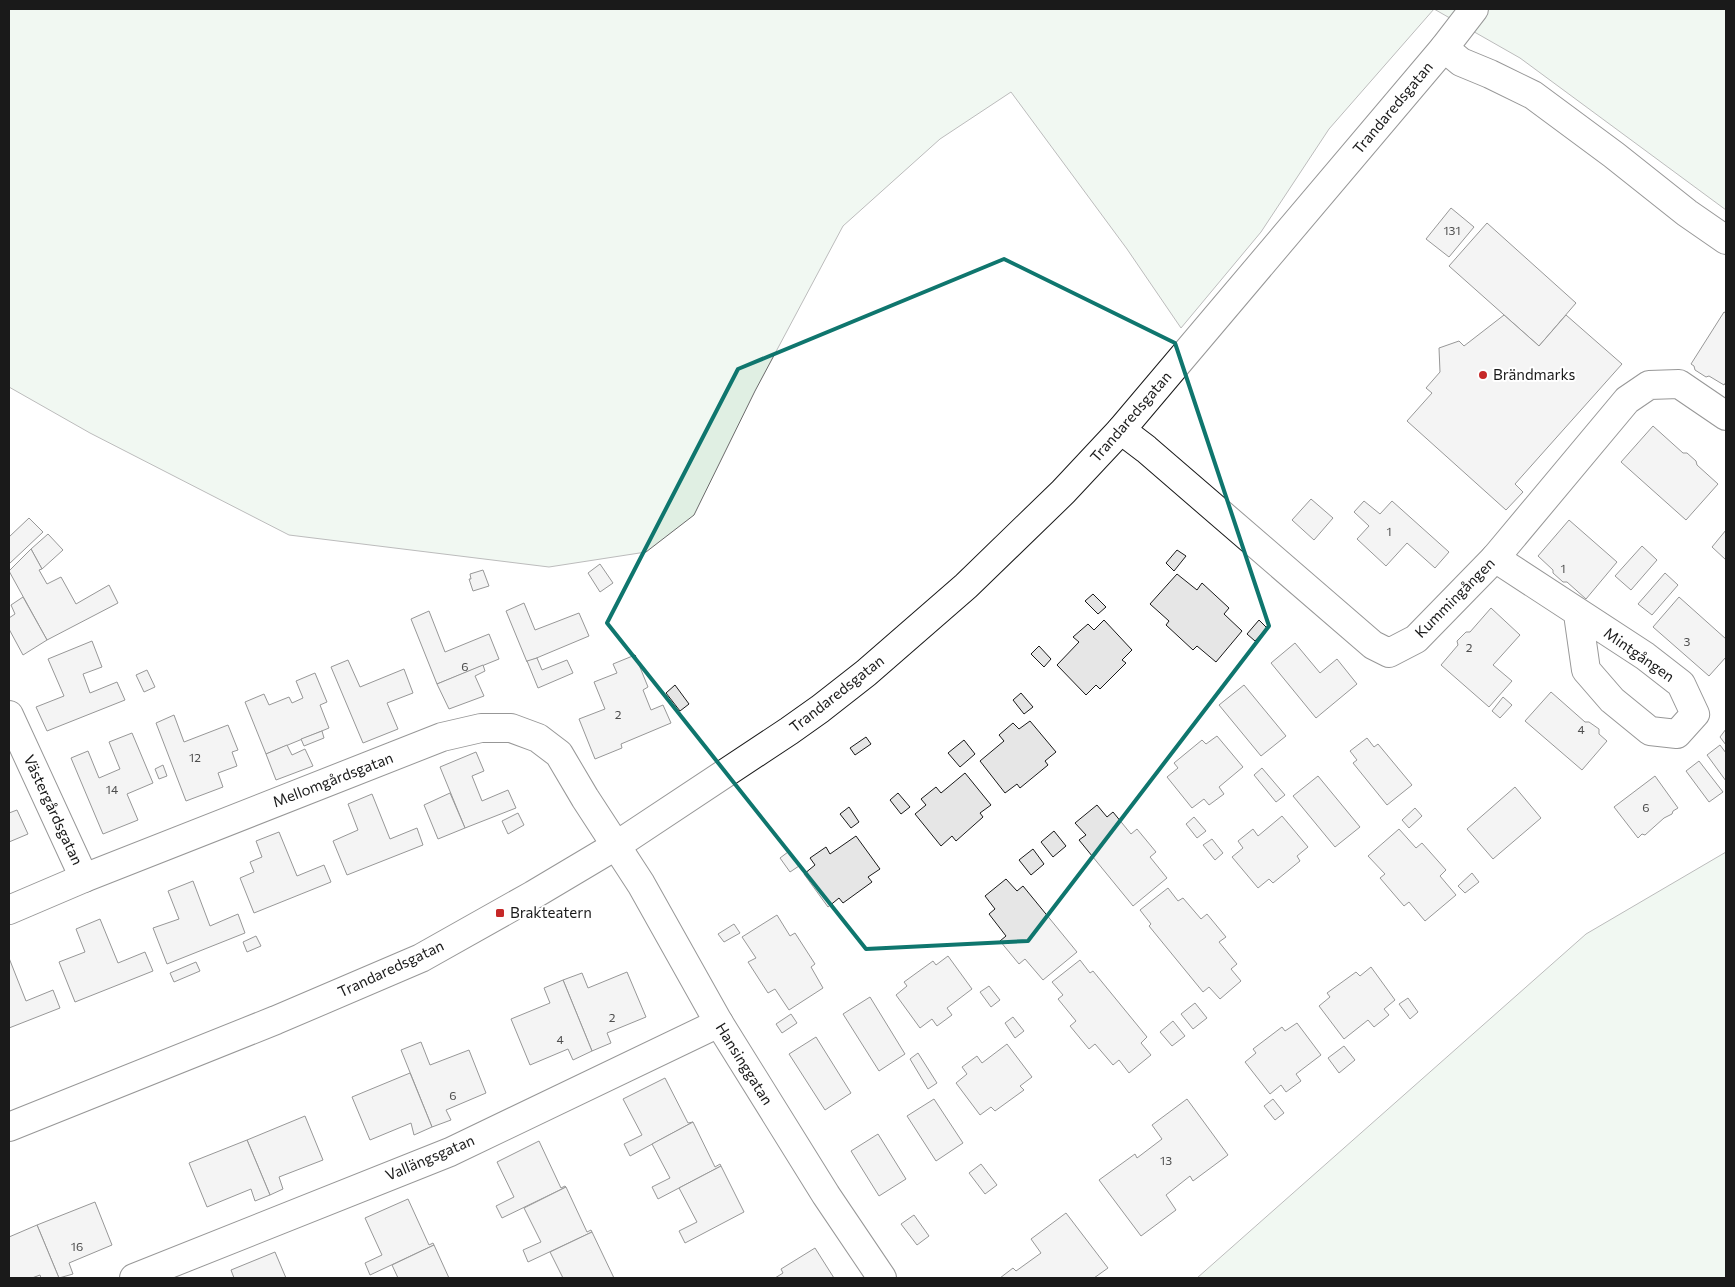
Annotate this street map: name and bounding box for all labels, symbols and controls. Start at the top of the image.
street label: Trandaredsgatan [1348,58,1436,157]
house number: 131 [1443,223,1461,237]
place label: Brändmarks [1493,365,1576,383]
street label: Trandaredsgatan [1086,367,1175,466]
marker: Brändmarks [1477,369,1489,381]
house number: 1 [1386,524,1392,538]
street label: Kummingången [1411,554,1498,641]
house number: 1 [1560,561,1566,575]
street label: Mintgången [1601,623,1678,685]
house number: 3 [1684,634,1691,648]
house number: 2 [1466,640,1473,654]
street label: Trandaredsgatan [786,651,887,736]
house number: 6 [461,659,469,673]
house number: 2 [615,707,622,721]
house number: 4 [1577,722,1585,736]
street label: Mellomgårdsgatan [270,748,395,810]
house number: 12 [189,750,201,764]
street label: Västergårdsgatan [20,752,87,868]
house number: 14 [106,782,118,796]
house number: 6 [1642,800,1650,814]
place label: Brakteatern [510,903,592,921]
marker: Brakteatern [494,907,506,919]
street label: Trandaredsgatan [335,936,446,1000]
house number: 2 [609,1010,616,1024]
street label: Hansinggatan [712,1019,777,1108]
house number: 4 [556,1032,564,1046]
house number: 6 [449,1088,457,1102]
street label: Vallängsgatan [382,1130,477,1184]
house number: 13 [1160,1153,1172,1167]
house number: 16 [71,1239,83,1253]

